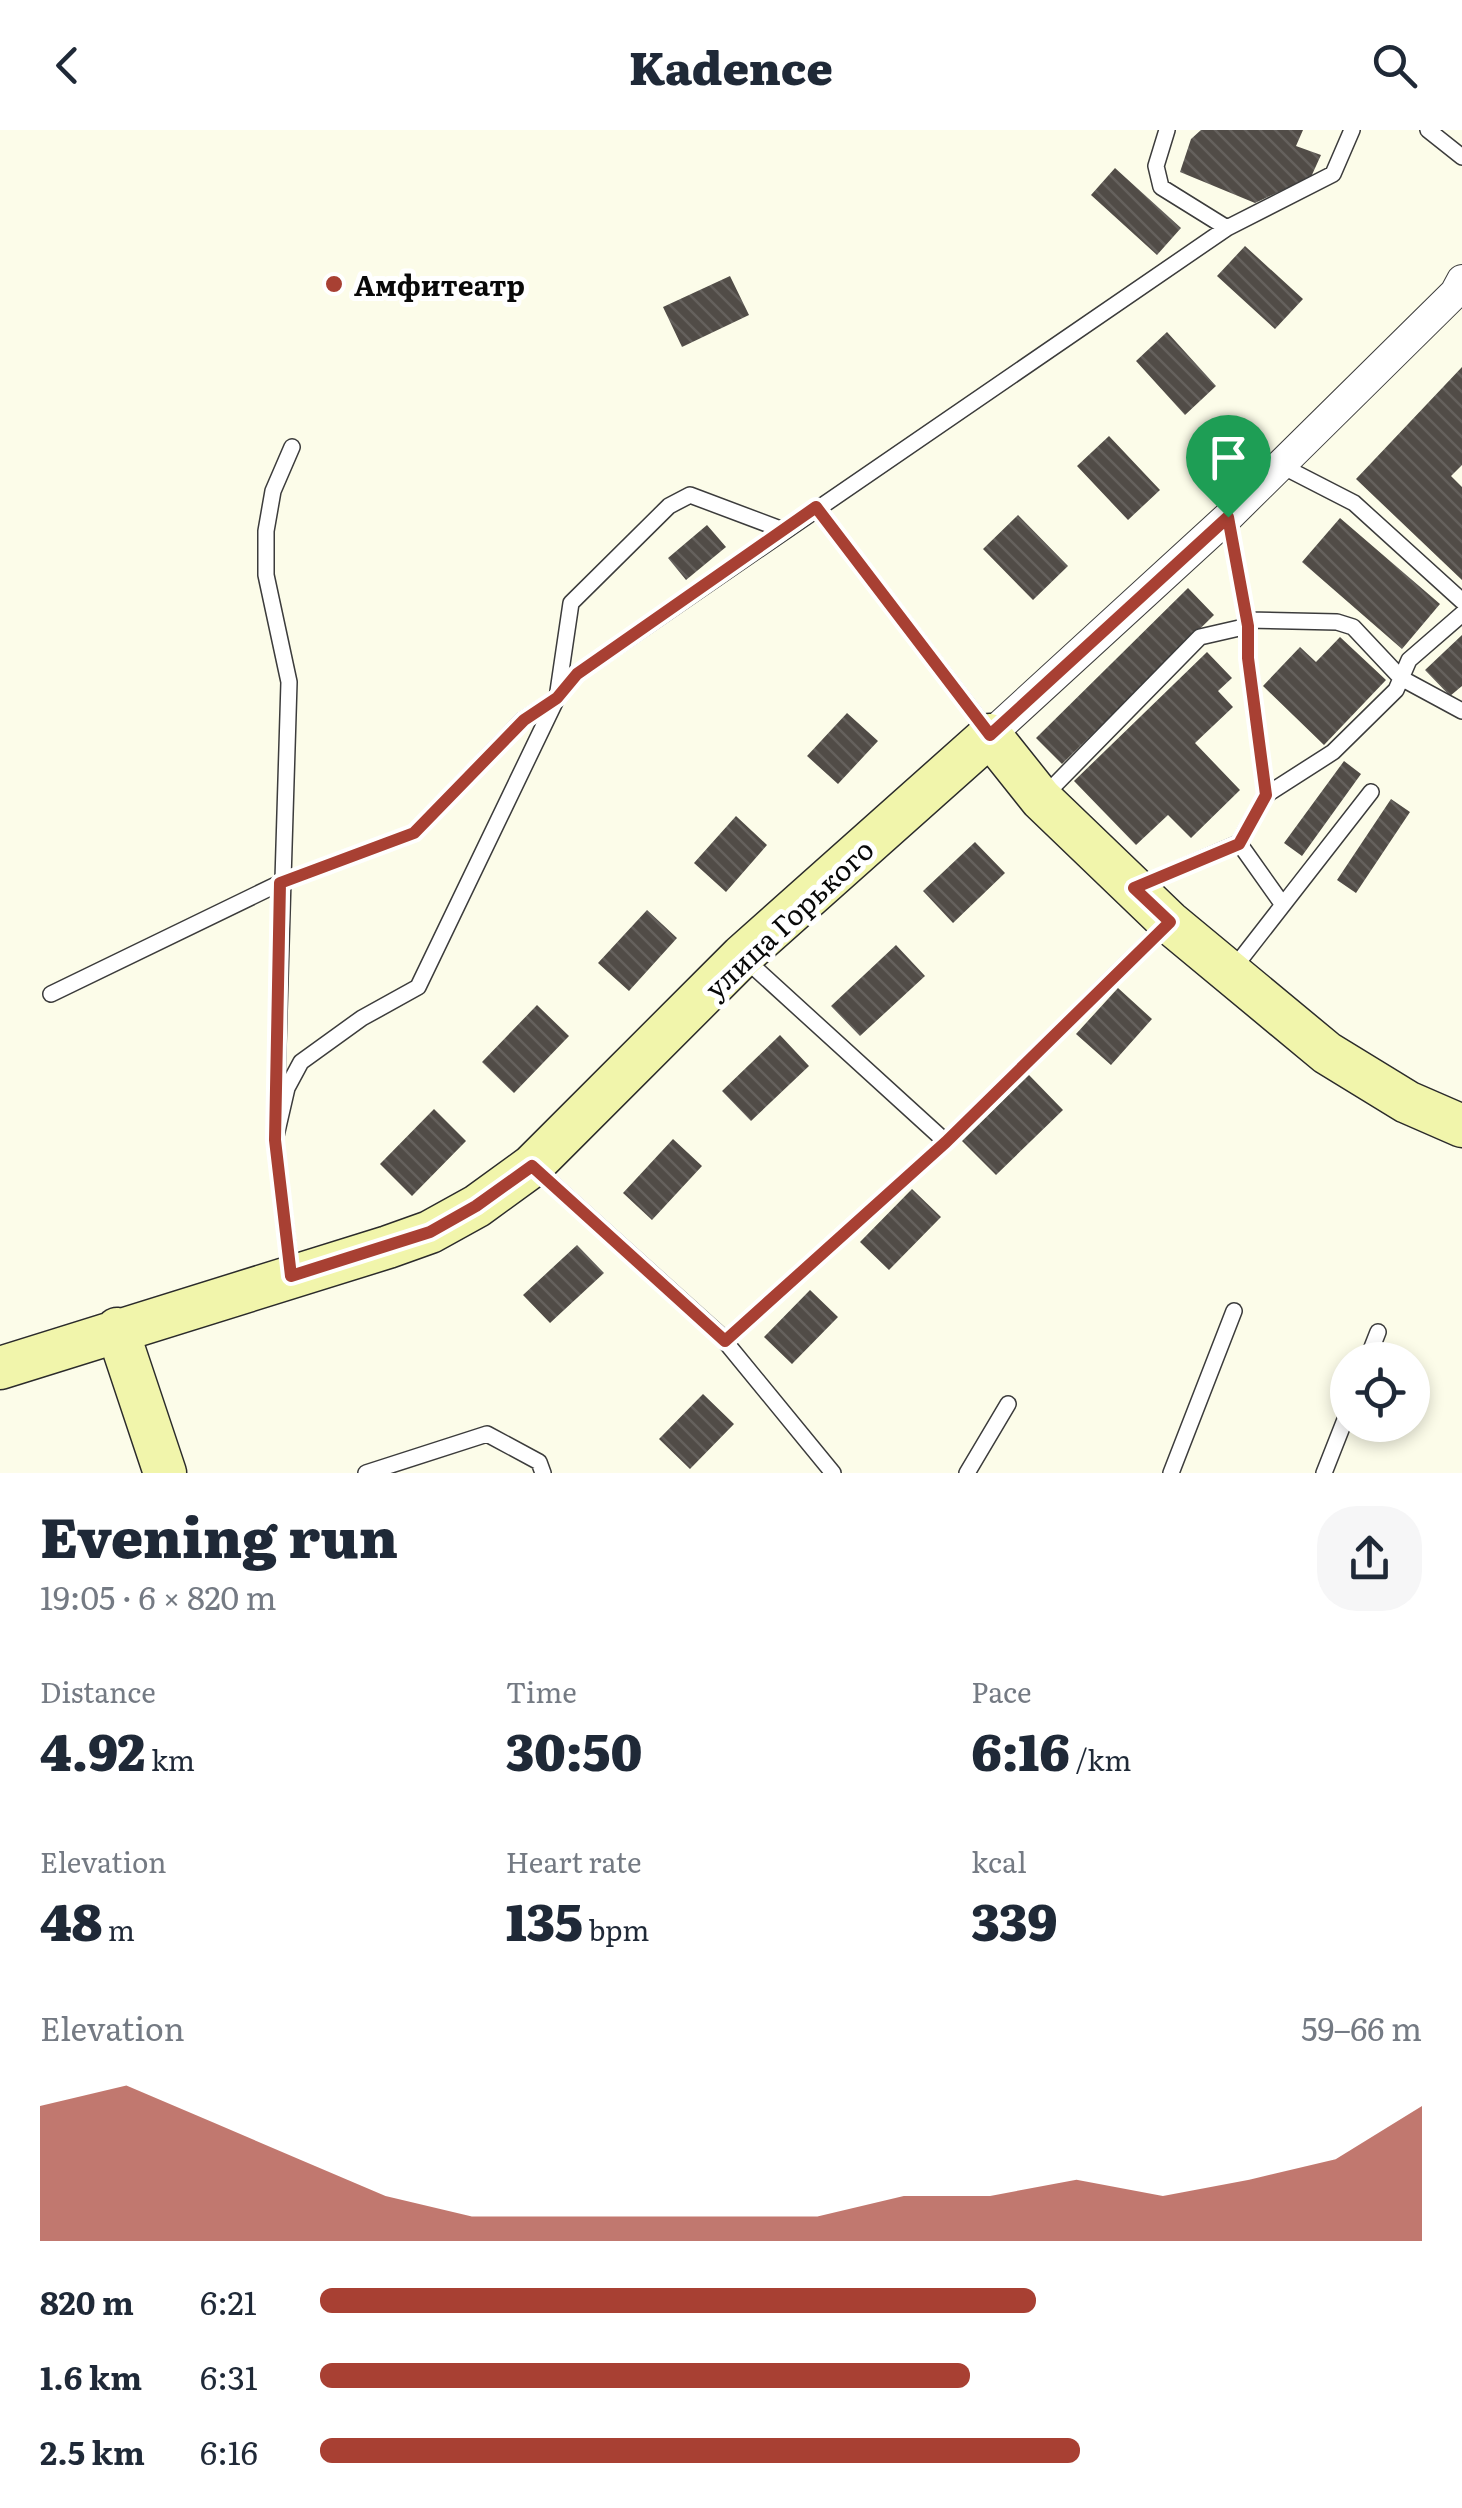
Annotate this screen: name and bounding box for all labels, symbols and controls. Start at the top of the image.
text: Kadence [629,32,833,99]
icon: back [40,38,95,93]
icon: search [1367,38,1422,93]
place label: Амфитеатр [354,263,525,305]
marker: Амфитеатр [323,273,345,295]
pin [1186,415,1271,518]
icon: arrive [1201,430,1256,485]
street label: улица Горького [694,828,882,1008]
map controls [1330,1342,1430,1442]
button: locate [1330,1342,1430,1442]
text: Evening run [40,1493,398,1575]
button: share [1317,1506,1422,1611]
text: 19:05 · 6 × 820 m [40,1572,277,1620]
text: Distance [40,1670,156,1712]
text: Time [506,1670,577,1712]
text: Pace [971,1670,1031,1712]
text: 4.92 [40,1712,145,1786]
text: 30:50 [506,1712,642,1786]
text: 6:16 [971,1712,1070,1786]
text: km [145,1738,195,1780]
text: /km [1070,1738,1131,1780]
text: Elevation [40,1840,167,1882]
text: Heart rate [506,1840,642,1882]
text: kcal [971,1840,1027,1882]
text: 48 [40,1882,102,1956]
text: 135 [506,1882,583,1956]
text: 339 [971,1882,1057,1956]
text: m [102,1908,135,1950]
text: bpm [583,1908,649,1950]
text: Elevation [40,2003,185,2051]
text: 59–66 m [1301,2003,1422,2051]
text: 820 m [40,2277,134,2325]
text: 6:21 [200,2277,257,2325]
text: 1.6 km [40,2352,142,2400]
text: 6:31 [200,2352,258,2400]
text: 2.5 km [40,2427,145,2475]
text: 6:16 [200,2427,258,2475]

